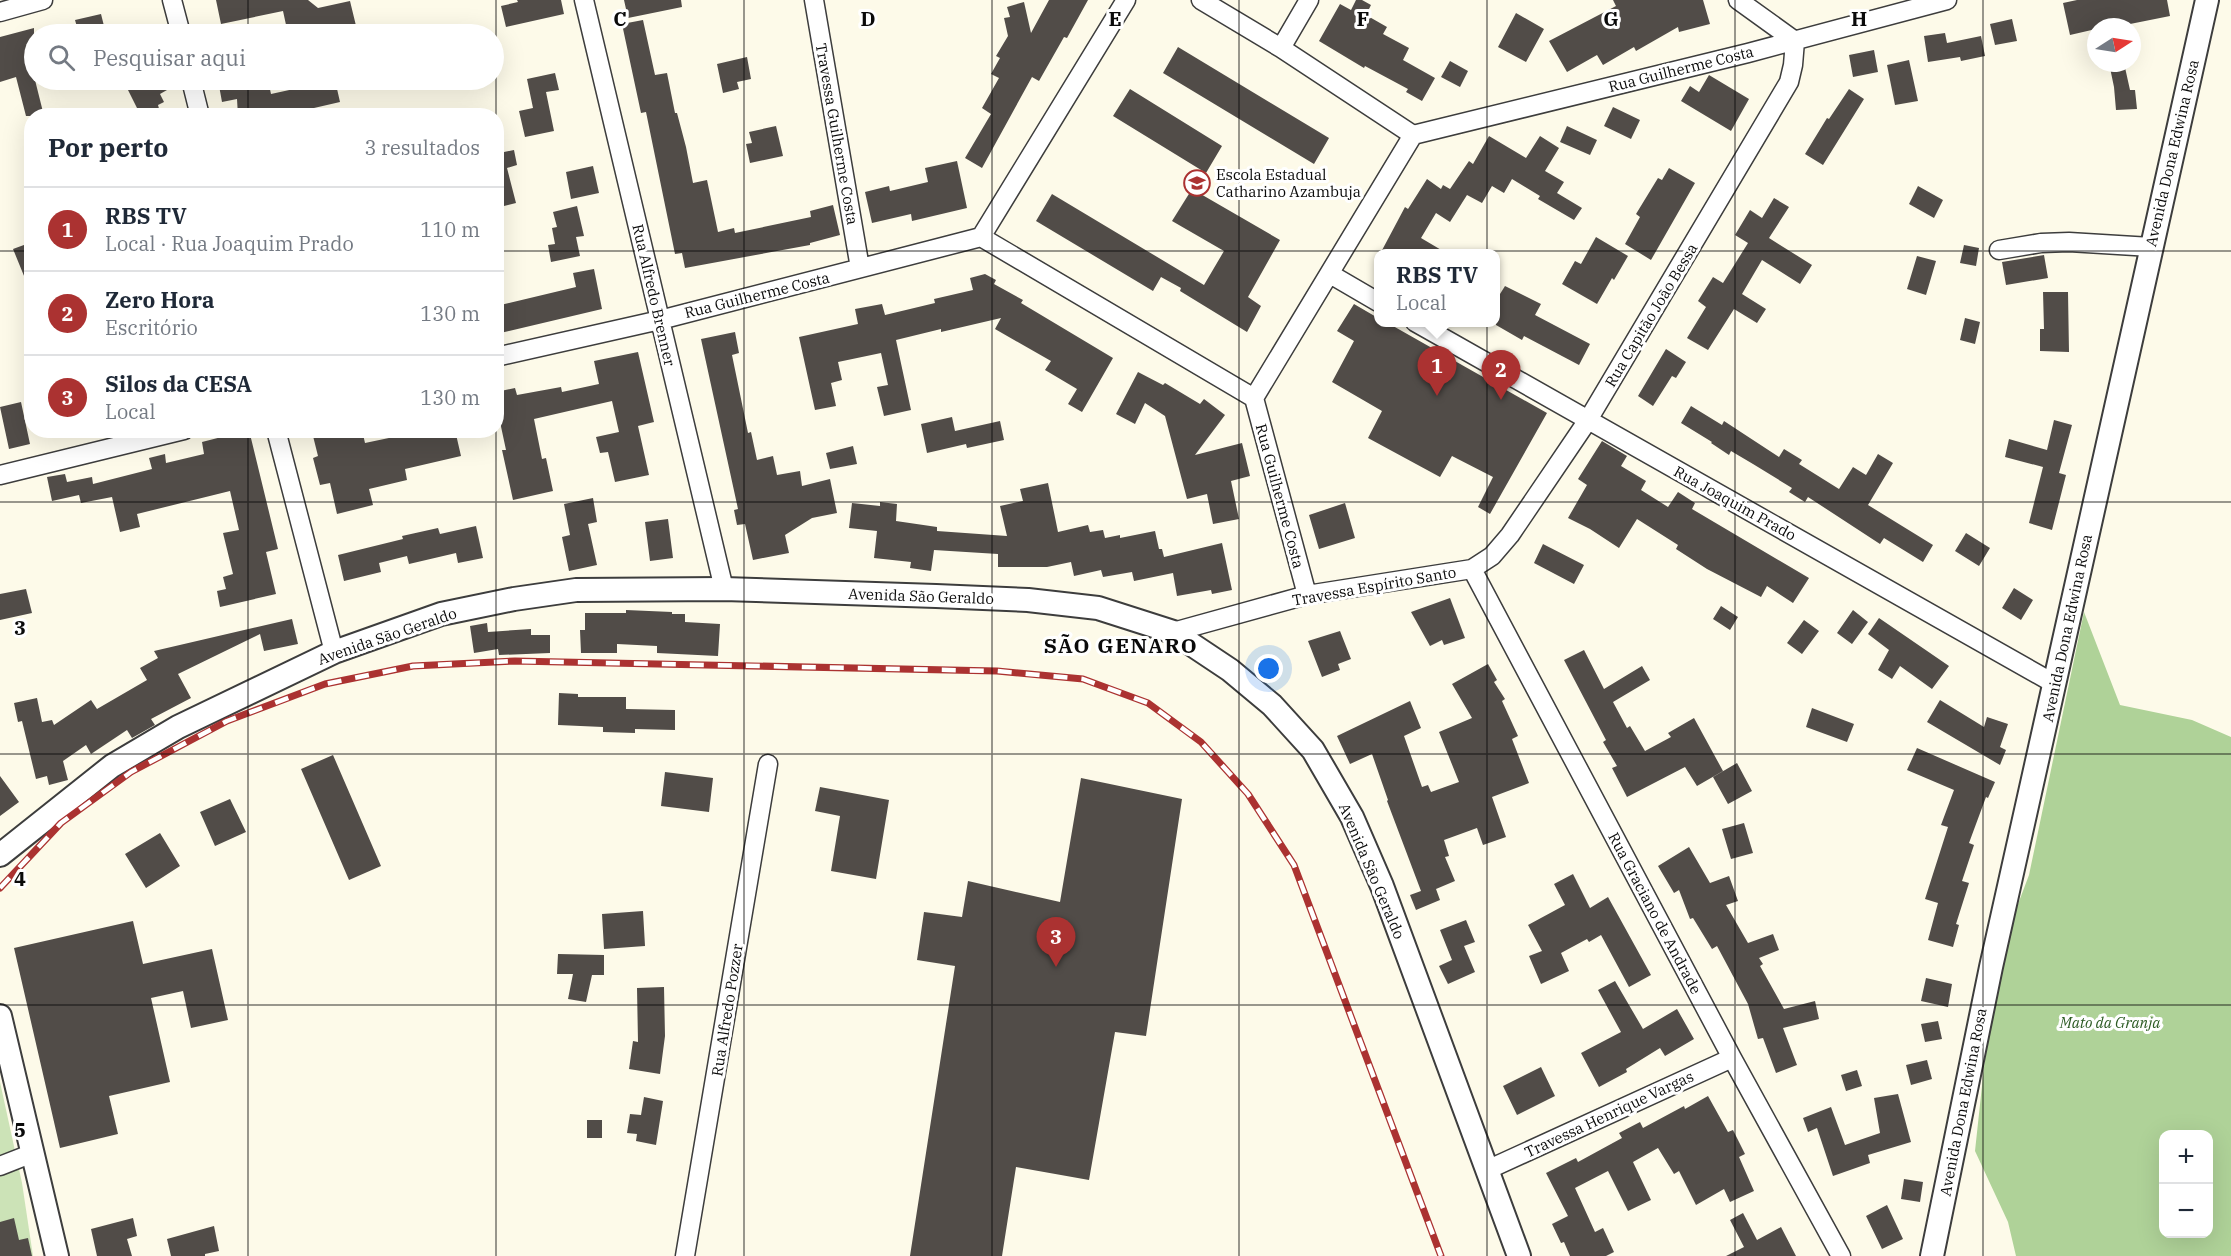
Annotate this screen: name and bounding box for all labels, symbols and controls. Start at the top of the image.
text: C [613,5,627,32]
text: D [860,5,876,32]
text: E [1108,5,1122,32]
text: F [1357,5,1369,32]
text: G [1603,5,1619,32]
text: H [1851,5,1867,32]
north arrow [2087,18,2141,72]
search box [24,24,504,90]
icon: search [45,41,78,74]
street label: Travessa Guilherme Costa [812,42,862,226]
street label: Rua Guilherme Costa [1606,42,1756,96]
text: Pesquisar aqui [93,43,246,72]
street label: Avenida Dona Edwina Rosa [2141,58,2203,248]
text: Por perto [48,130,168,164]
text: 3 resultados [364,134,480,161]
place label: Escola Estadual Catharino Azambuja [1216,165,1361,201]
school or university icon: Escola Estadual Catharino Azambuja [1182,168,1212,198]
text: RBS TV [105,201,187,230]
text: 1 [62,216,74,243]
text: 110 m [420,216,480,243]
street label: Rua Alfredo Brenner [628,222,680,368]
text: Local · Rua Joaquim Prado [105,230,354,257]
street label: Rua Capitão João Bessa [1601,240,1701,390]
popup [1374,249,1500,327]
text: RBS TV [1396,260,1478,289]
street label: Rua Guilherme Costa [682,268,832,322]
text: Zero Hora [105,285,215,314]
text: Local [1396,289,1447,316]
text: 2 [62,300,74,327]
text: 130 m [420,300,480,327]
text: Escritório [105,314,198,341]
pin: 1 [1418,346,1456,396]
pin: 2 [1482,350,1520,400]
text: Silos da CESA [105,369,252,398]
text: 3 [62,384,74,411]
text: 130 m [420,384,480,411]
text: Local [105,398,156,425]
street label: Rua Guilherme Costa [1252,422,1308,570]
street label: Rua Joaquim Prado [1671,462,1799,544]
street label: Avenida Dona Edwina Rosa [2038,532,2096,724]
street label: Travessa Espírito Santo [1291,562,1457,610]
street label: Avenida São Geraldo [848,584,994,608]
street label: Avenida São Geraldo [315,603,459,669]
text: 3 [14,614,26,641]
district label: SÃO GENARO [1044,631,1198,659]
your location [1254,654,1283,683]
street label: Avenida São Geraldo [1335,800,1409,942]
street label: Rua Graciano de Andrade [1604,829,1706,997]
text: 4 [14,865,26,892]
pin: 3 [1036,918,1076,967]
street label: Rua Alfredo Pozzer [707,942,747,1078]
street label: Avenida Dona Edwina Rosa [1935,1006,1991,1198]
park label: Mato da Granja [2059,1013,2161,1032]
street label: Travessa Henrique Vargas [1521,1066,1697,1162]
text: 5 [14,1116,26,1143]
map controls [2159,1130,2213,1238]
button: + [2159,1130,2213,1184]
button: − [2159,1184,2213,1238]

